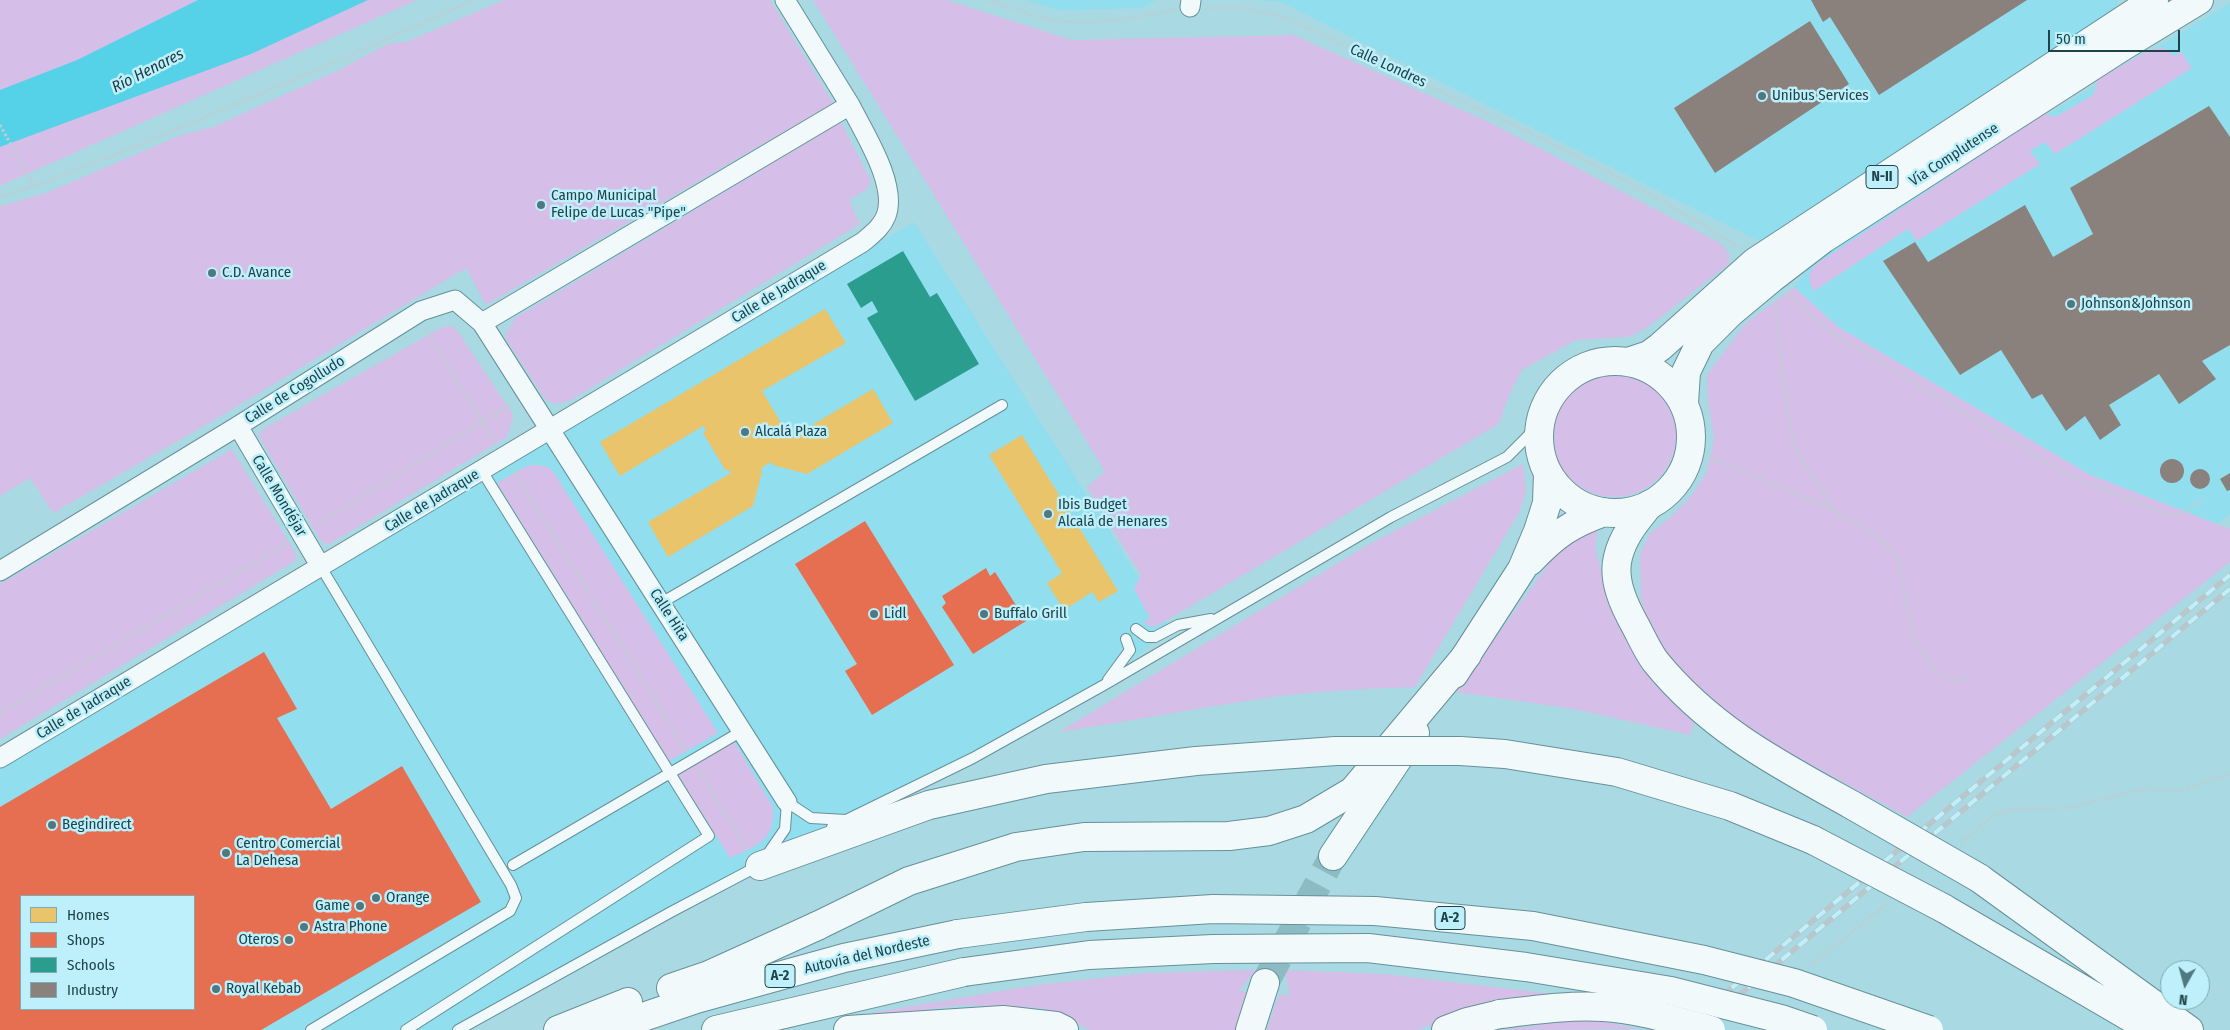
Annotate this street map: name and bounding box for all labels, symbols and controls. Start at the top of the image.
scale bar [2050,20,2182,52]
text: 50 m [2056,30,2086,48]
street label: Calle Londres [1347,40,1429,92]
water label: Río Henares [109,45,187,97]
place label: Unibus Services [1772,87,1869,105]
marker: Unibus Services [1756,90,1768,102]
street label: Vía Complutense [1906,119,2002,191]
road number: N-II [1866,166,1898,188]
place label: Campo Municipal Felipe de Lucas "Pipe" [551,187,686,222]
marker: Campo Municipal Felipe de Lucas "Pipe" [535,199,547,211]
street label: Calle de Jadraque [728,257,830,327]
place label: C.D. Avance [222,264,291,282]
marker: C.D. Avance [206,267,218,279]
place label: Johnson&Johnson [2081,295,2191,313]
marker: Johnson&Johnson [2065,298,2077,310]
street label: Calle de Cogolludo [242,352,348,428]
place label: Alcalá Plaza [755,423,827,441]
marker: Alcalá Plaza [739,426,751,438]
street label: Calle Mondéjar [248,452,310,540]
street label: Calle de Jadraque [381,466,483,536]
place label: Ibis Budget Alcalá de Henares [1058,496,1167,531]
marker: Ibis Budget Alcalá de Henares [1042,508,1054,520]
street label: Calle Hita [646,586,692,644]
place label: Lidl [884,605,906,623]
place label: Buffalo Grill [994,605,1067,623]
marker: Lidl [868,608,880,620]
marker: Buffalo Grill [978,608,990,620]
street label: Calle de Jadraque [33,673,135,743]
place label: Begindirect [62,816,132,834]
marker: Begindirect [46,819,58,831]
place label: Centro Comercial La Dehesa [236,835,340,870]
marker: Centro Comercial La Dehesa [220,847,232,859]
place label: Orange [386,889,430,907]
marker: Orange [370,892,382,904]
legend [20,895,195,1010]
place label: Game [315,897,350,915]
marker: Game [354,900,366,912]
text: Homes [67,906,109,924]
road number: A-2 [1435,906,1465,930]
place label: Astra Phone [314,918,387,936]
marker: Astra Phone [298,921,310,933]
text: Shops [67,931,105,949]
place label: Oteros [238,931,279,949]
street label: Autovía del Nordeste [802,932,932,978]
marker: Oteros [283,934,295,946]
text: Schools [67,956,115,974]
north arrow [2160,960,2210,1010]
road number: A-2 [765,964,795,988]
place label: Royal Kebab [226,980,301,998]
text: Industry [67,981,118,999]
marker: Royal Kebab [210,983,222,995]
text: N [2178,990,2188,1008]

